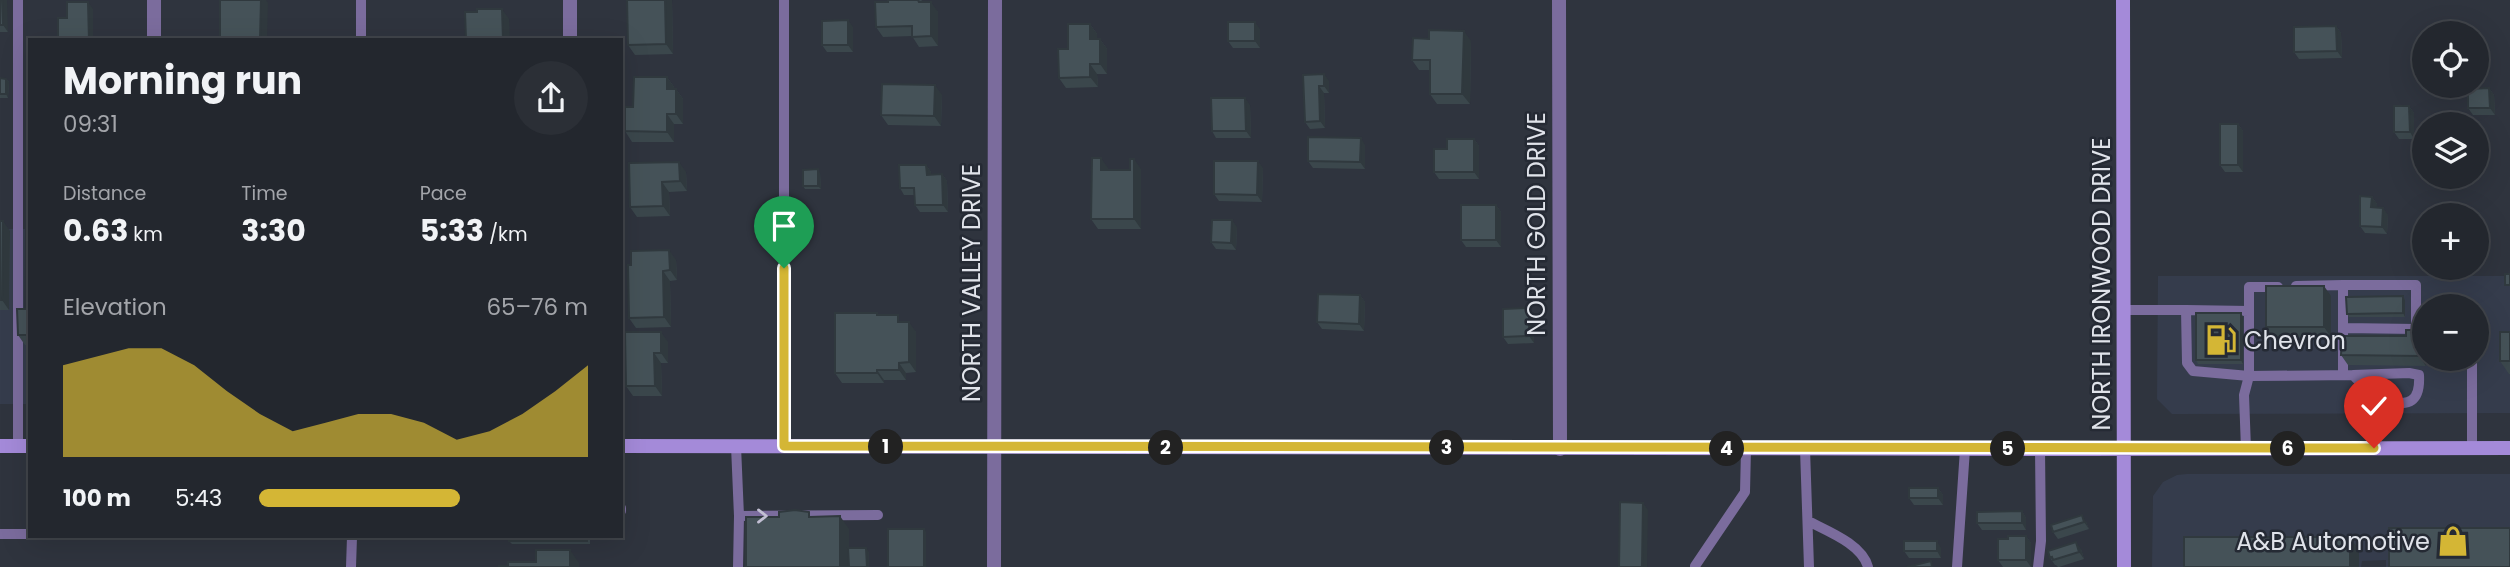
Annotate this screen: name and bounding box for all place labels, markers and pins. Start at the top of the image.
pin [754,196,814,268]
fuel station icon: Chevron [2204,323,2238,357]
place label: Chevron [2244,324,2346,357]
pin [2344,376,2404,448]
pin: 1 [868,430,903,464]
pin: 2 [1148,430,1184,466]
pin: 3 [1430,430,1464,466]
pin: 4 [1710,432,1744,466]
pin: 5 [1990,432,2025,466]
pin: 6 [2270,432,2306,466]
shop icon: A&B Automotive [2436,524,2470,558]
place label: A&B Automotive [2236,525,2430,558]

